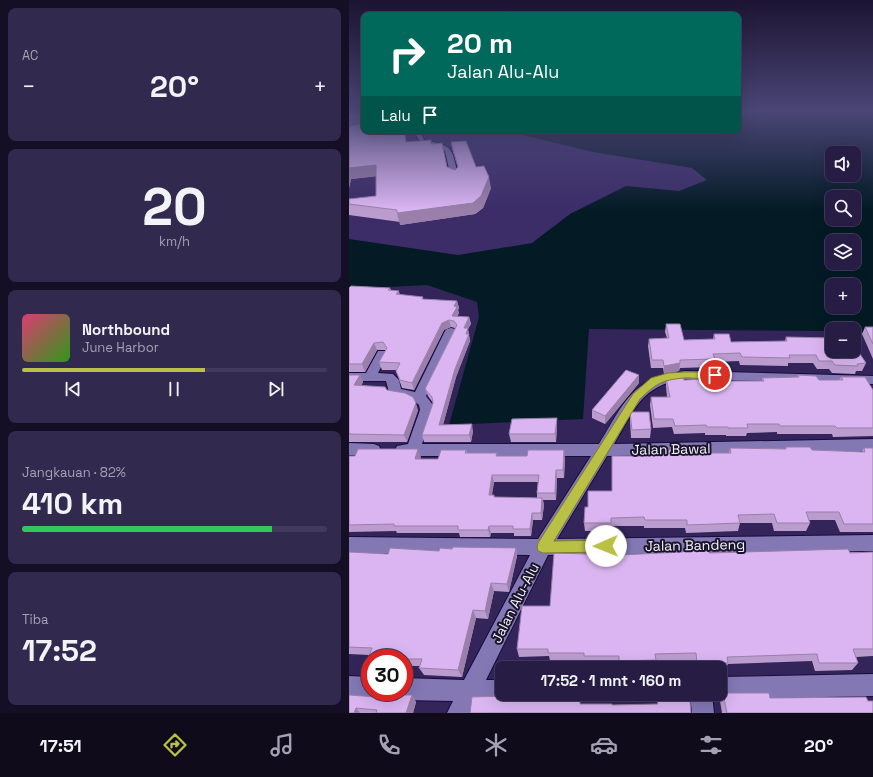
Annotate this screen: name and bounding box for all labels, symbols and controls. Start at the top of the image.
text: 20 m [447,25,513,61]
icon: right [381,28,433,80]
text: AC [22,47,38,64]
text: Jalan Alu-Alu [447,60,559,83]
text: 20° [150,67,199,106]
text: − [22,72,36,100]
text: + [313,72,327,100]
icon: arrive [419,104,441,126]
text: Lalu [381,106,411,125]
map controls [825,146,861,358]
button: sound [825,146,861,182]
text: 20 [142,174,207,240]
button: search [825,190,861,226]
text: km/h [159,233,190,250]
button: layers [825,234,861,270]
button: + [825,278,861,314]
text: Northbound [82,320,170,339]
button: − [825,322,861,358]
text: June Harbor [82,339,159,356]
pin [698,358,732,392]
icon: arrive [704,364,726,386]
icon: previous [62,378,84,400]
icon: pause [163,378,185,400]
icon: next [265,378,287,400]
street label: Jalan Bawal [631,439,711,459]
text: Jangkauan · 82% [22,464,126,481]
text: 410 km [22,484,123,523]
position arrow [585,525,627,567]
street label: Jalan Bandeng [645,535,745,555]
street label: Jalan Alu-Alu [487,560,543,646]
text: Tiba [22,611,49,628]
text: 17:52 [22,631,97,670]
speed limit sign: 30 [361,649,413,701]
text: 17:52 · 1 mnt · 160 m [541,671,681,690]
icon: directions [161,731,189,759]
icon: music [268,731,296,759]
icon: phone [375,731,403,759]
icon: climate [482,731,510,759]
icon: car [590,731,618,759]
icon: filters [697,731,725,759]
text: 17:51 [40,734,82,757]
text: 20° [804,734,833,757]

